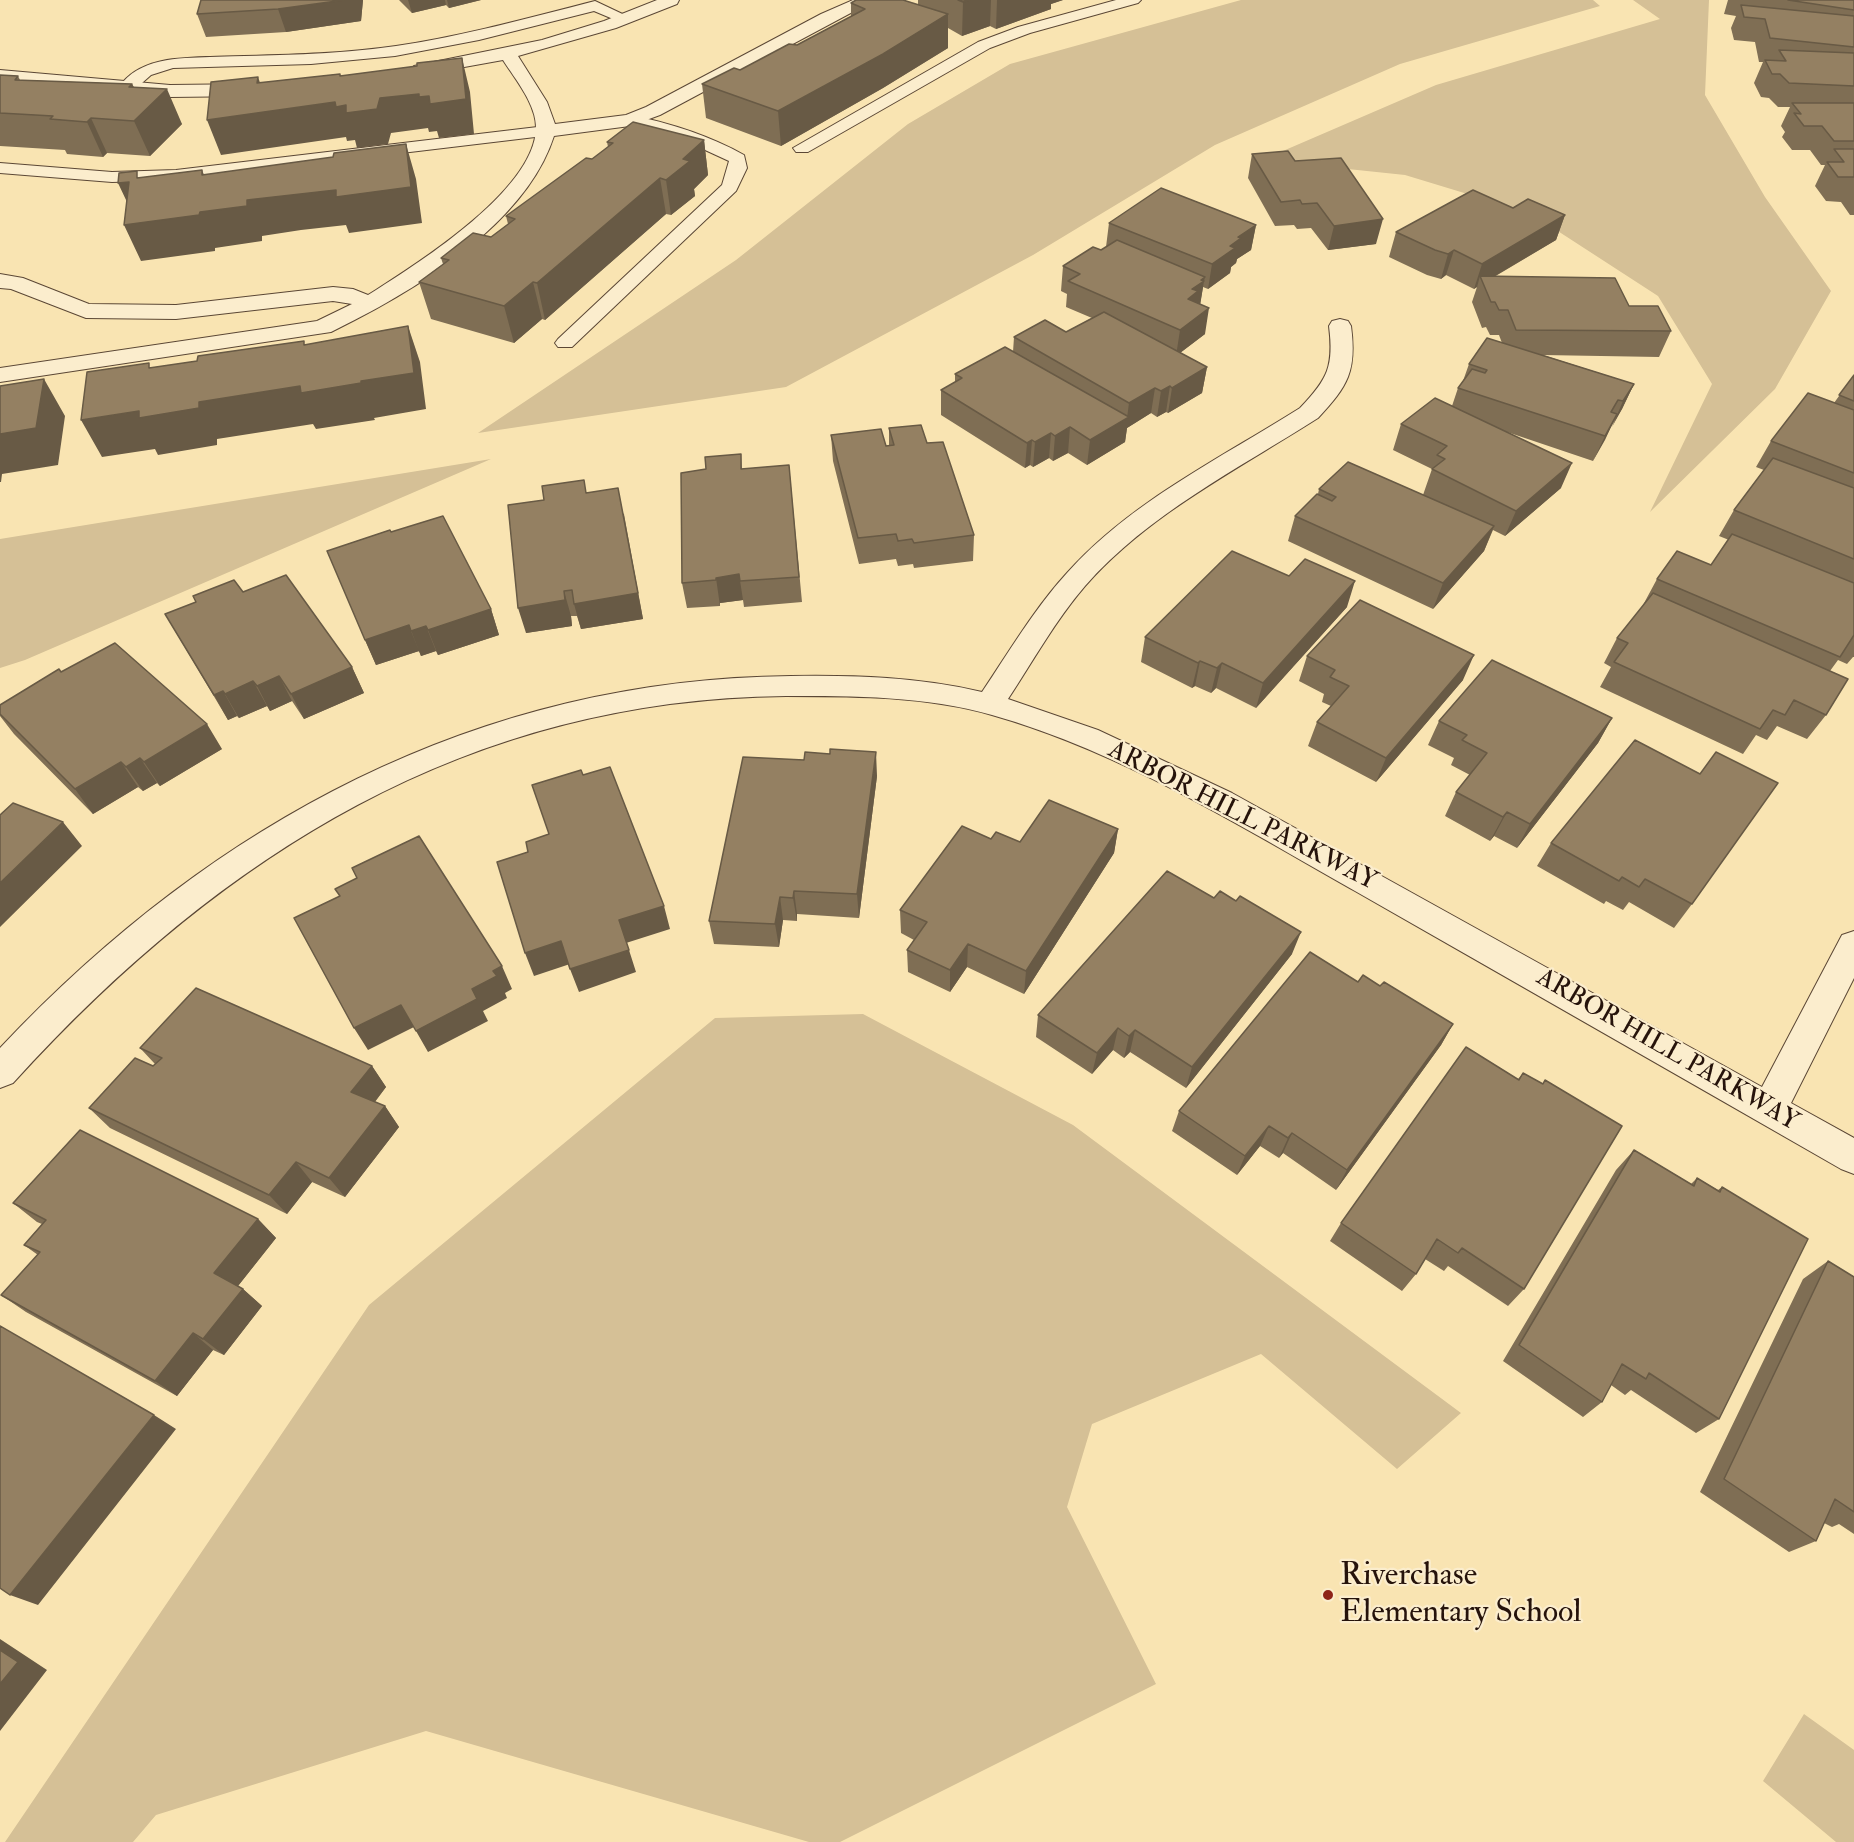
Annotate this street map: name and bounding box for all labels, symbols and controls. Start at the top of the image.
street label: ARBOR HILL PARKWAY [1102,735,1382,899]
street label: ARBOR HILL PARKWAY [1530,963,1804,1139]
place label: Riverchase Elementary School [1340,1558,1582,1633]
marker: Riverchase Elementary School [1321,1588,1335,1602]

